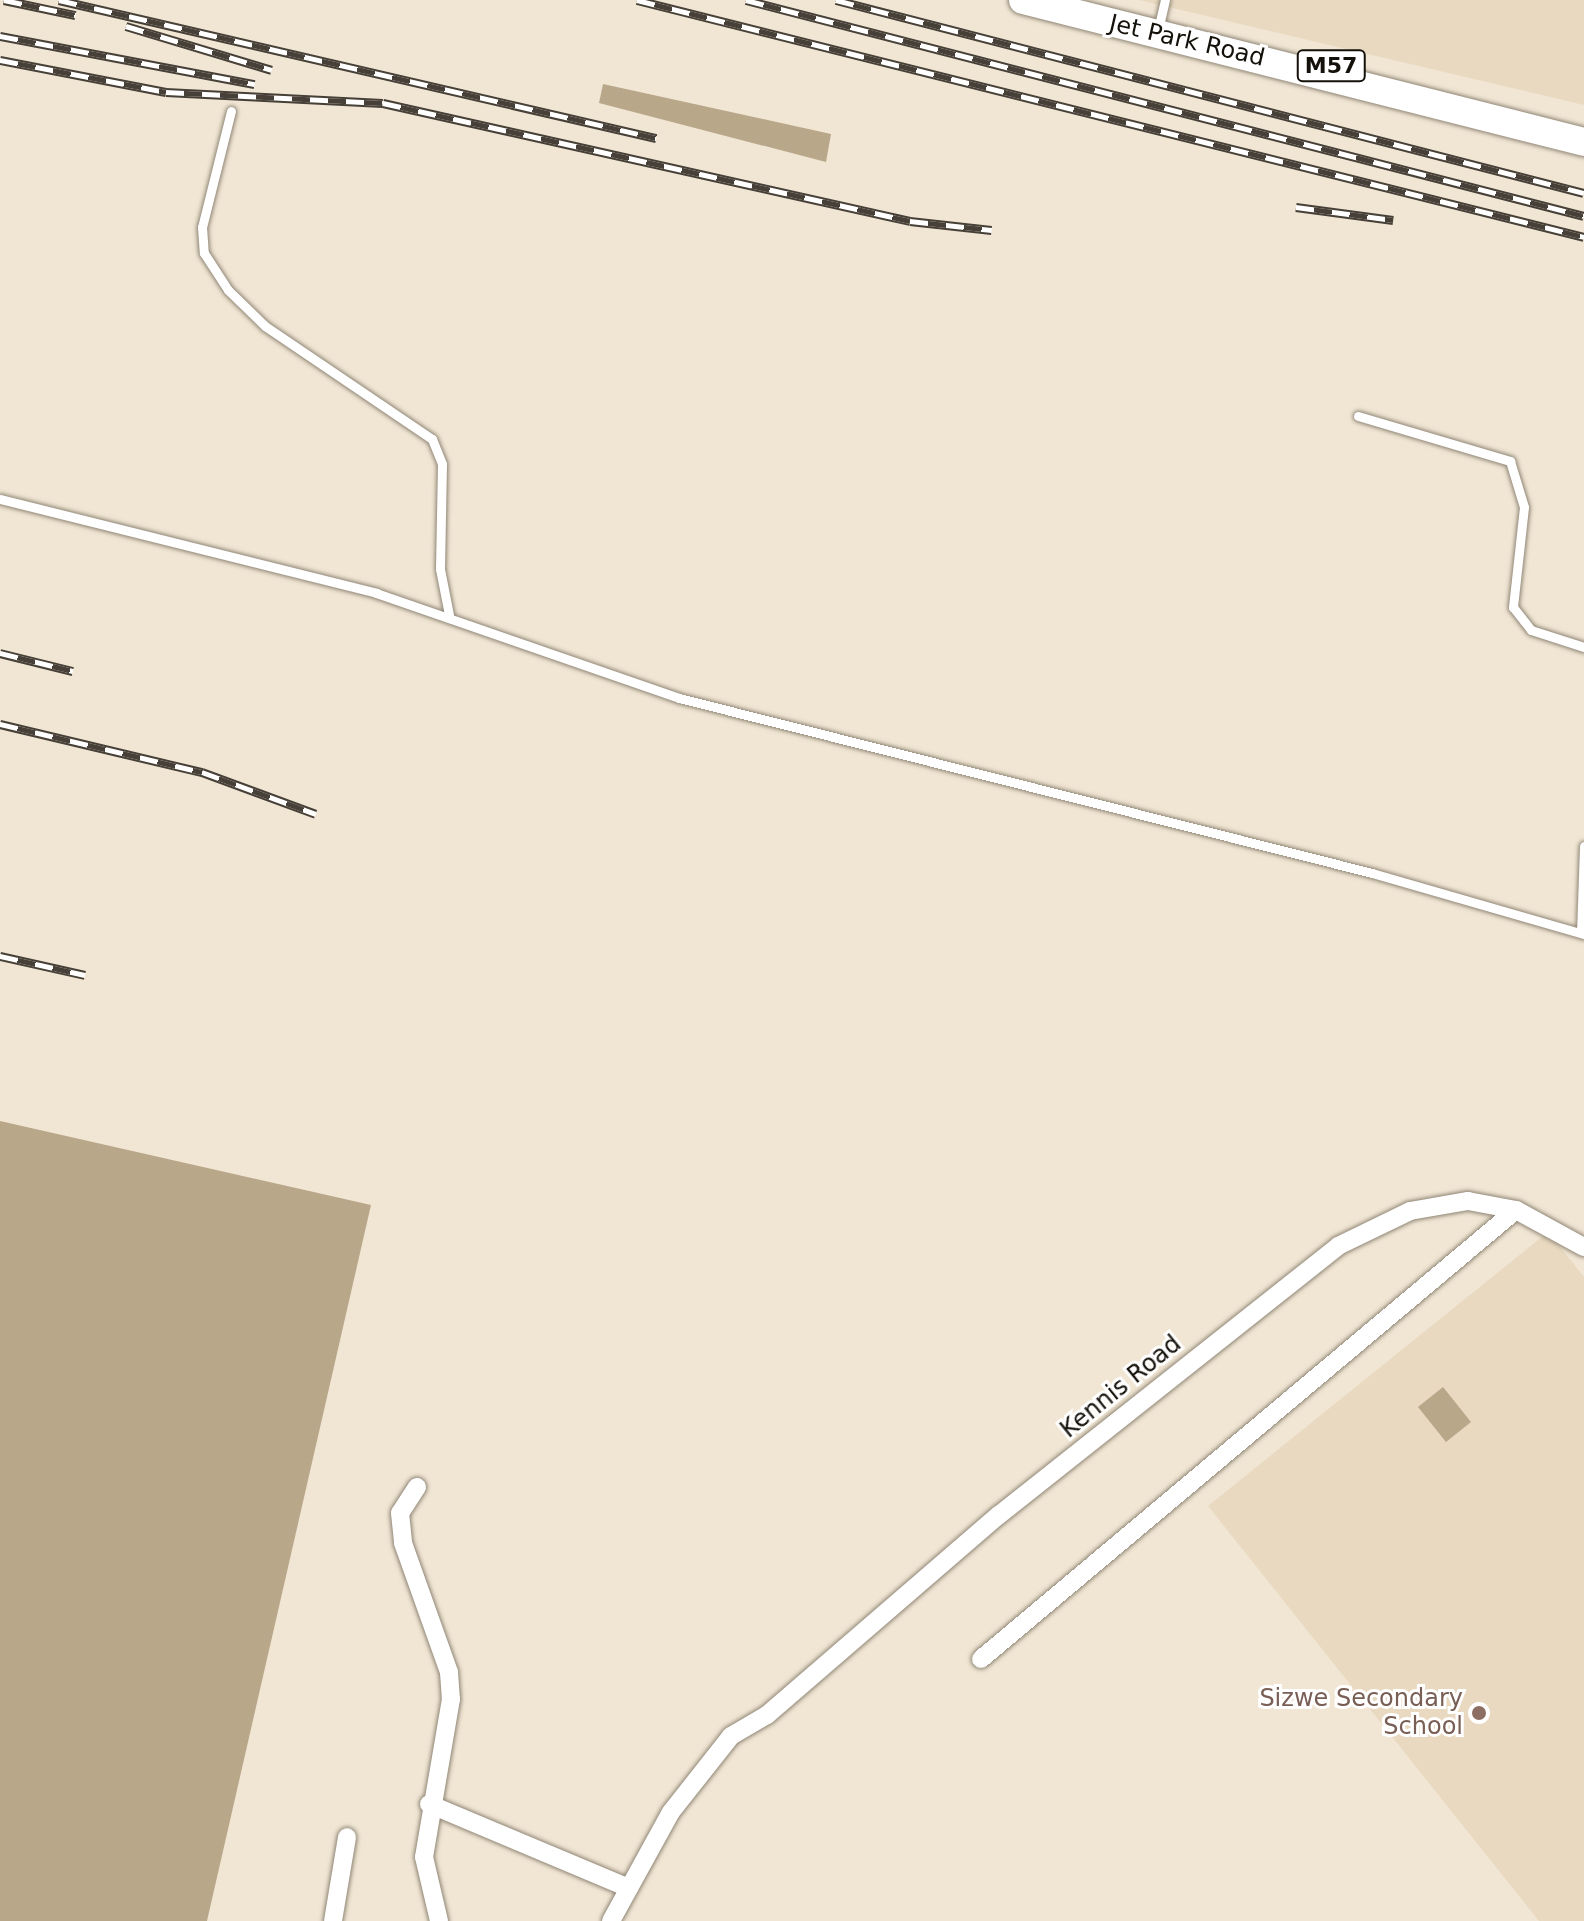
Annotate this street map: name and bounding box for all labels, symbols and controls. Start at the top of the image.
street label: Jet Park Road [1106,9,1268,73]
road number: M57 [1295,48,1367,84]
street label: Kennis Road [1055,1330,1187,1444]
place label: Sizwe Secondary School [1259,1685,1463,1741]
marker: Sizwe Secondary School [1470,1704,1488,1722]

